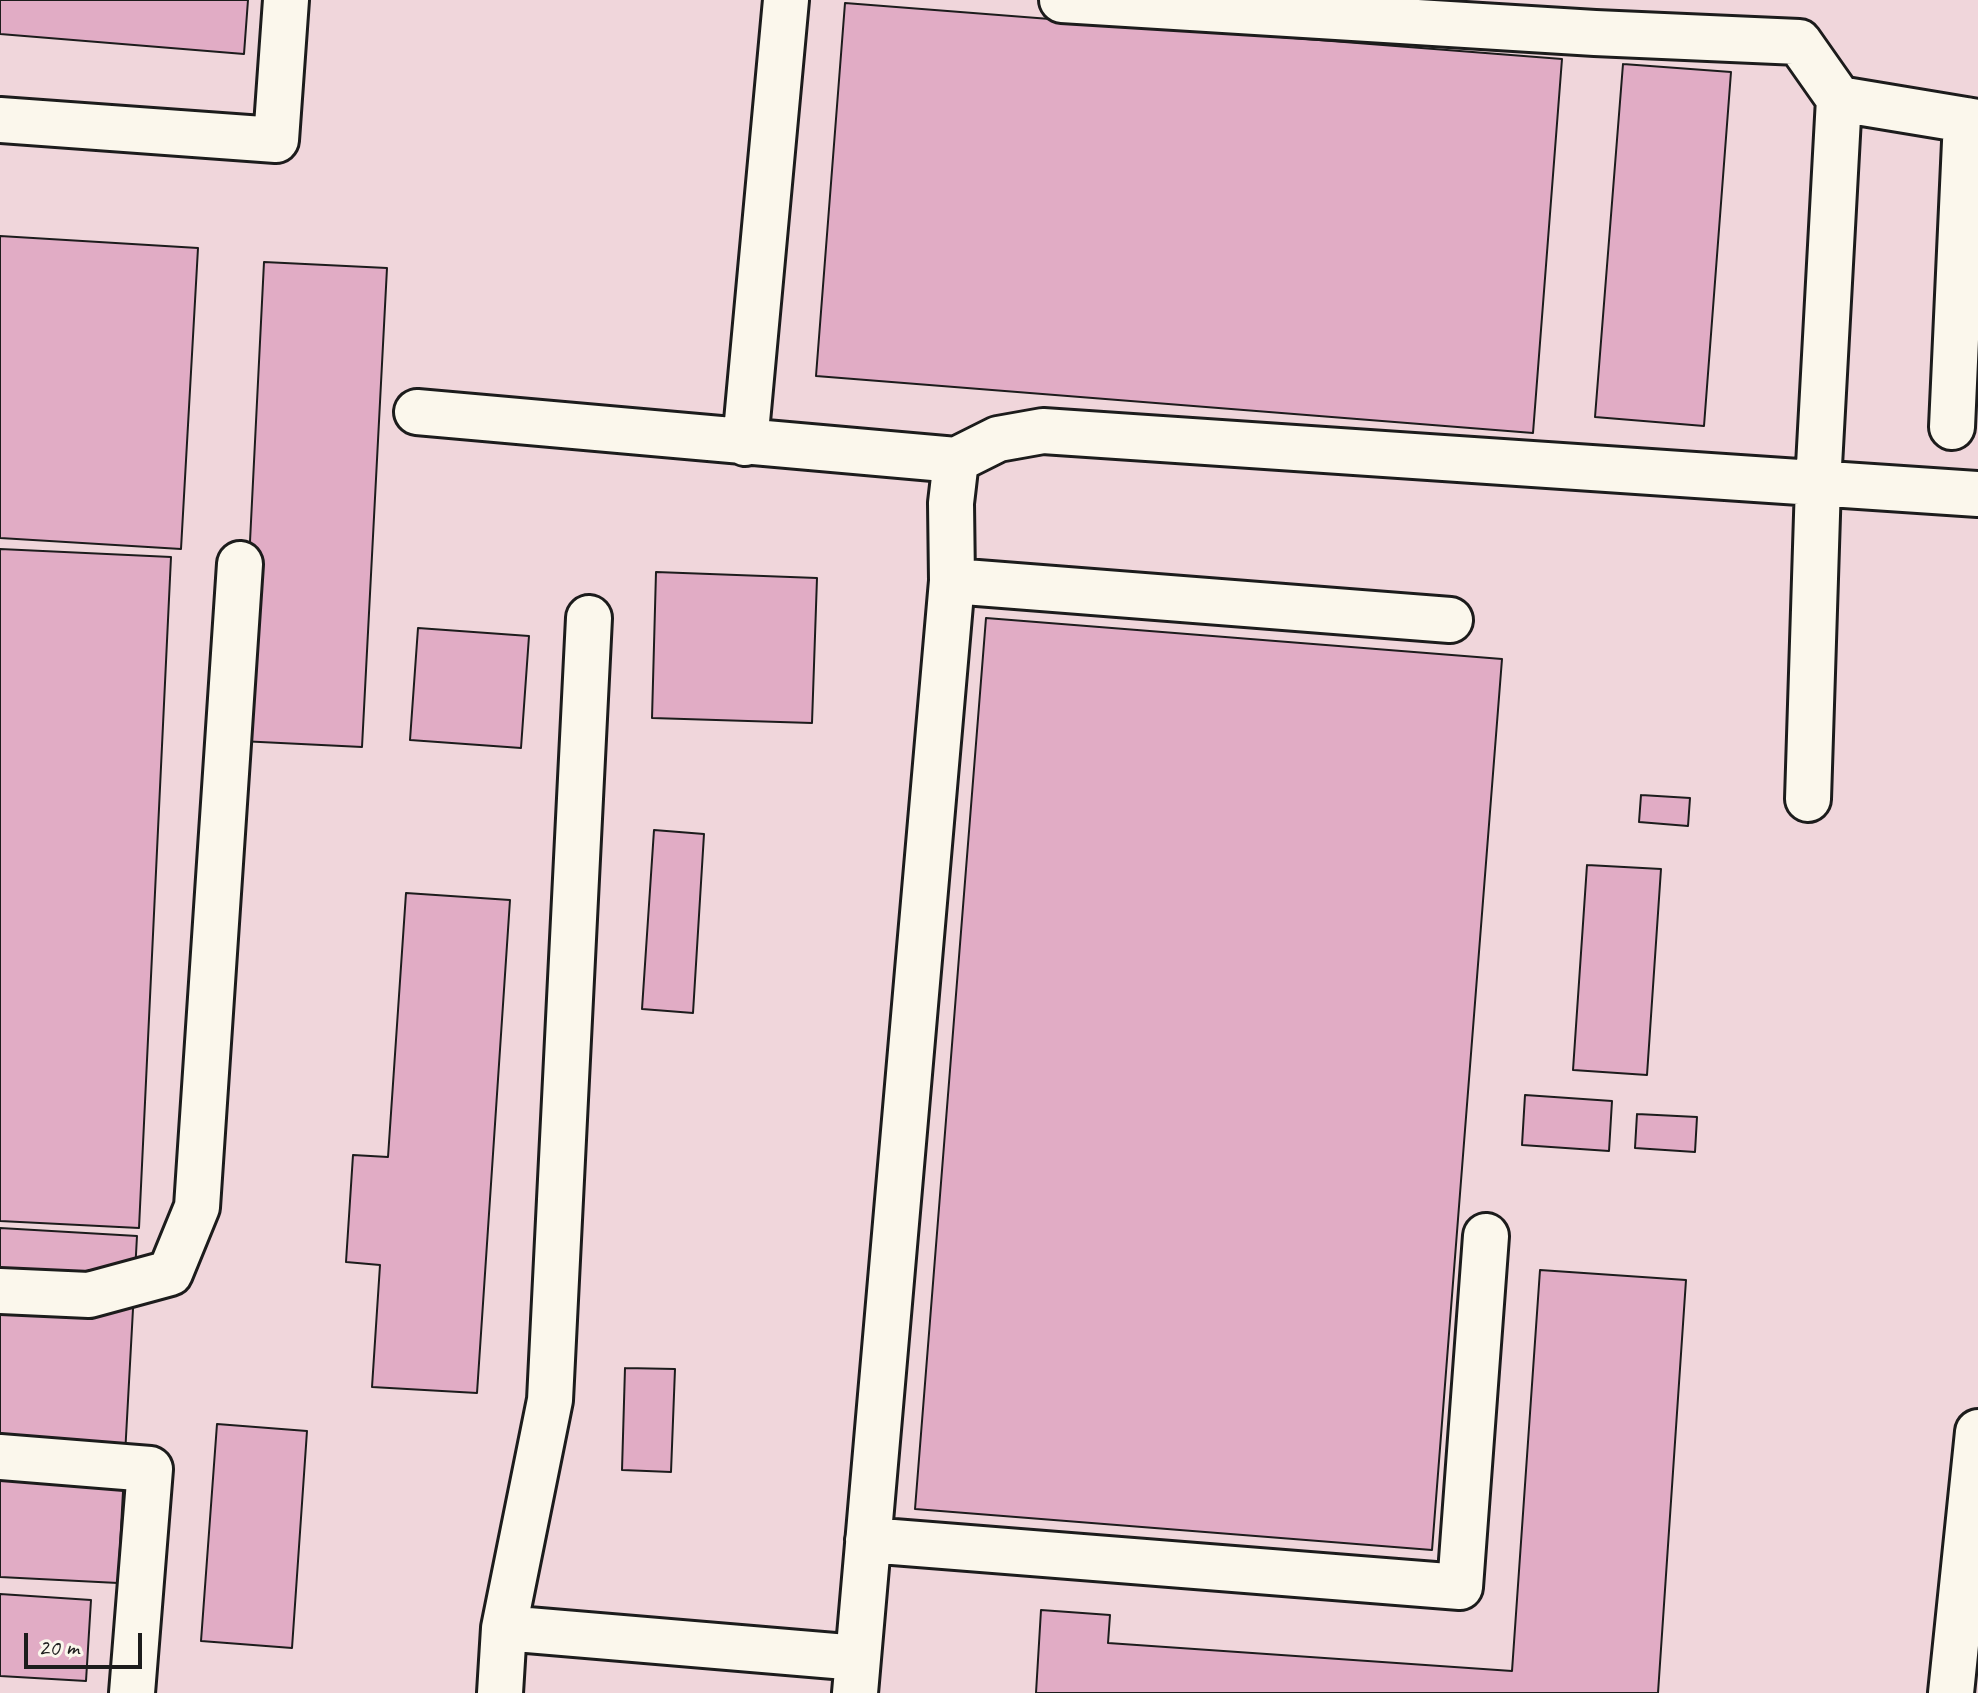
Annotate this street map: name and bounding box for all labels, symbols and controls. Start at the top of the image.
scale bar [28,1617,146,1667]
text: 20 m [38,1632,79,1662]

